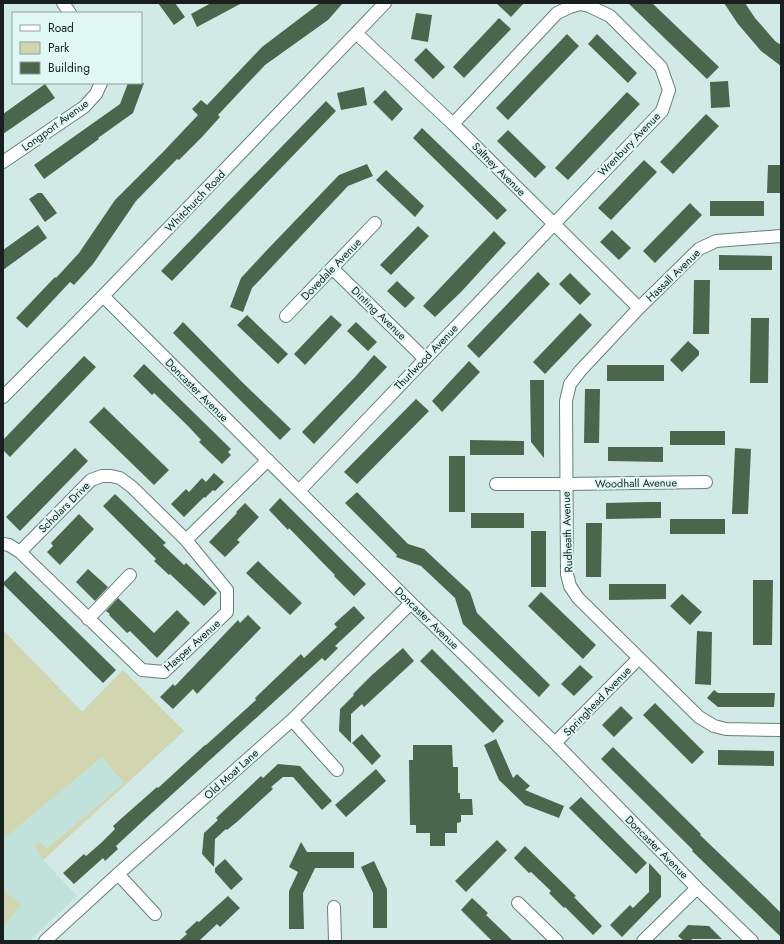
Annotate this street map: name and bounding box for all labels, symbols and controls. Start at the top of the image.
legend [12,12,142,84]
text: Road [48,19,74,37]
text: Park [48,39,70,57]
text: Building [48,59,90,77]
street label: Longport Avenue [18,95,92,155]
street label: Wrenbury Avenue [594,108,664,180]
street label: Saltney Avenue [469,139,530,200]
street label: Whitchurch Road [161,166,229,236]
street label: Dovedale Avenue [297,234,365,304]
street label: Hassall Avenue [642,245,704,305]
street label: Dinting Avenue [348,283,410,344]
street label: Thurlwood Avenue [390,320,462,394]
street label: Doncaster Avenue [162,355,233,426]
street label: Woodhall Avenue [595,474,677,492]
street label: Scholars Drive [35,477,94,536]
street label: Rudheath Avenue [558,491,576,573]
street label: Doncaster Avenue [391,583,463,653]
street label: Hasper Avenue [160,615,224,675]
street label: Springhead Avenue [559,662,635,739]
street label: Old Moat Lane [200,745,262,803]
street label: Doncaster Avenue [622,812,693,883]

